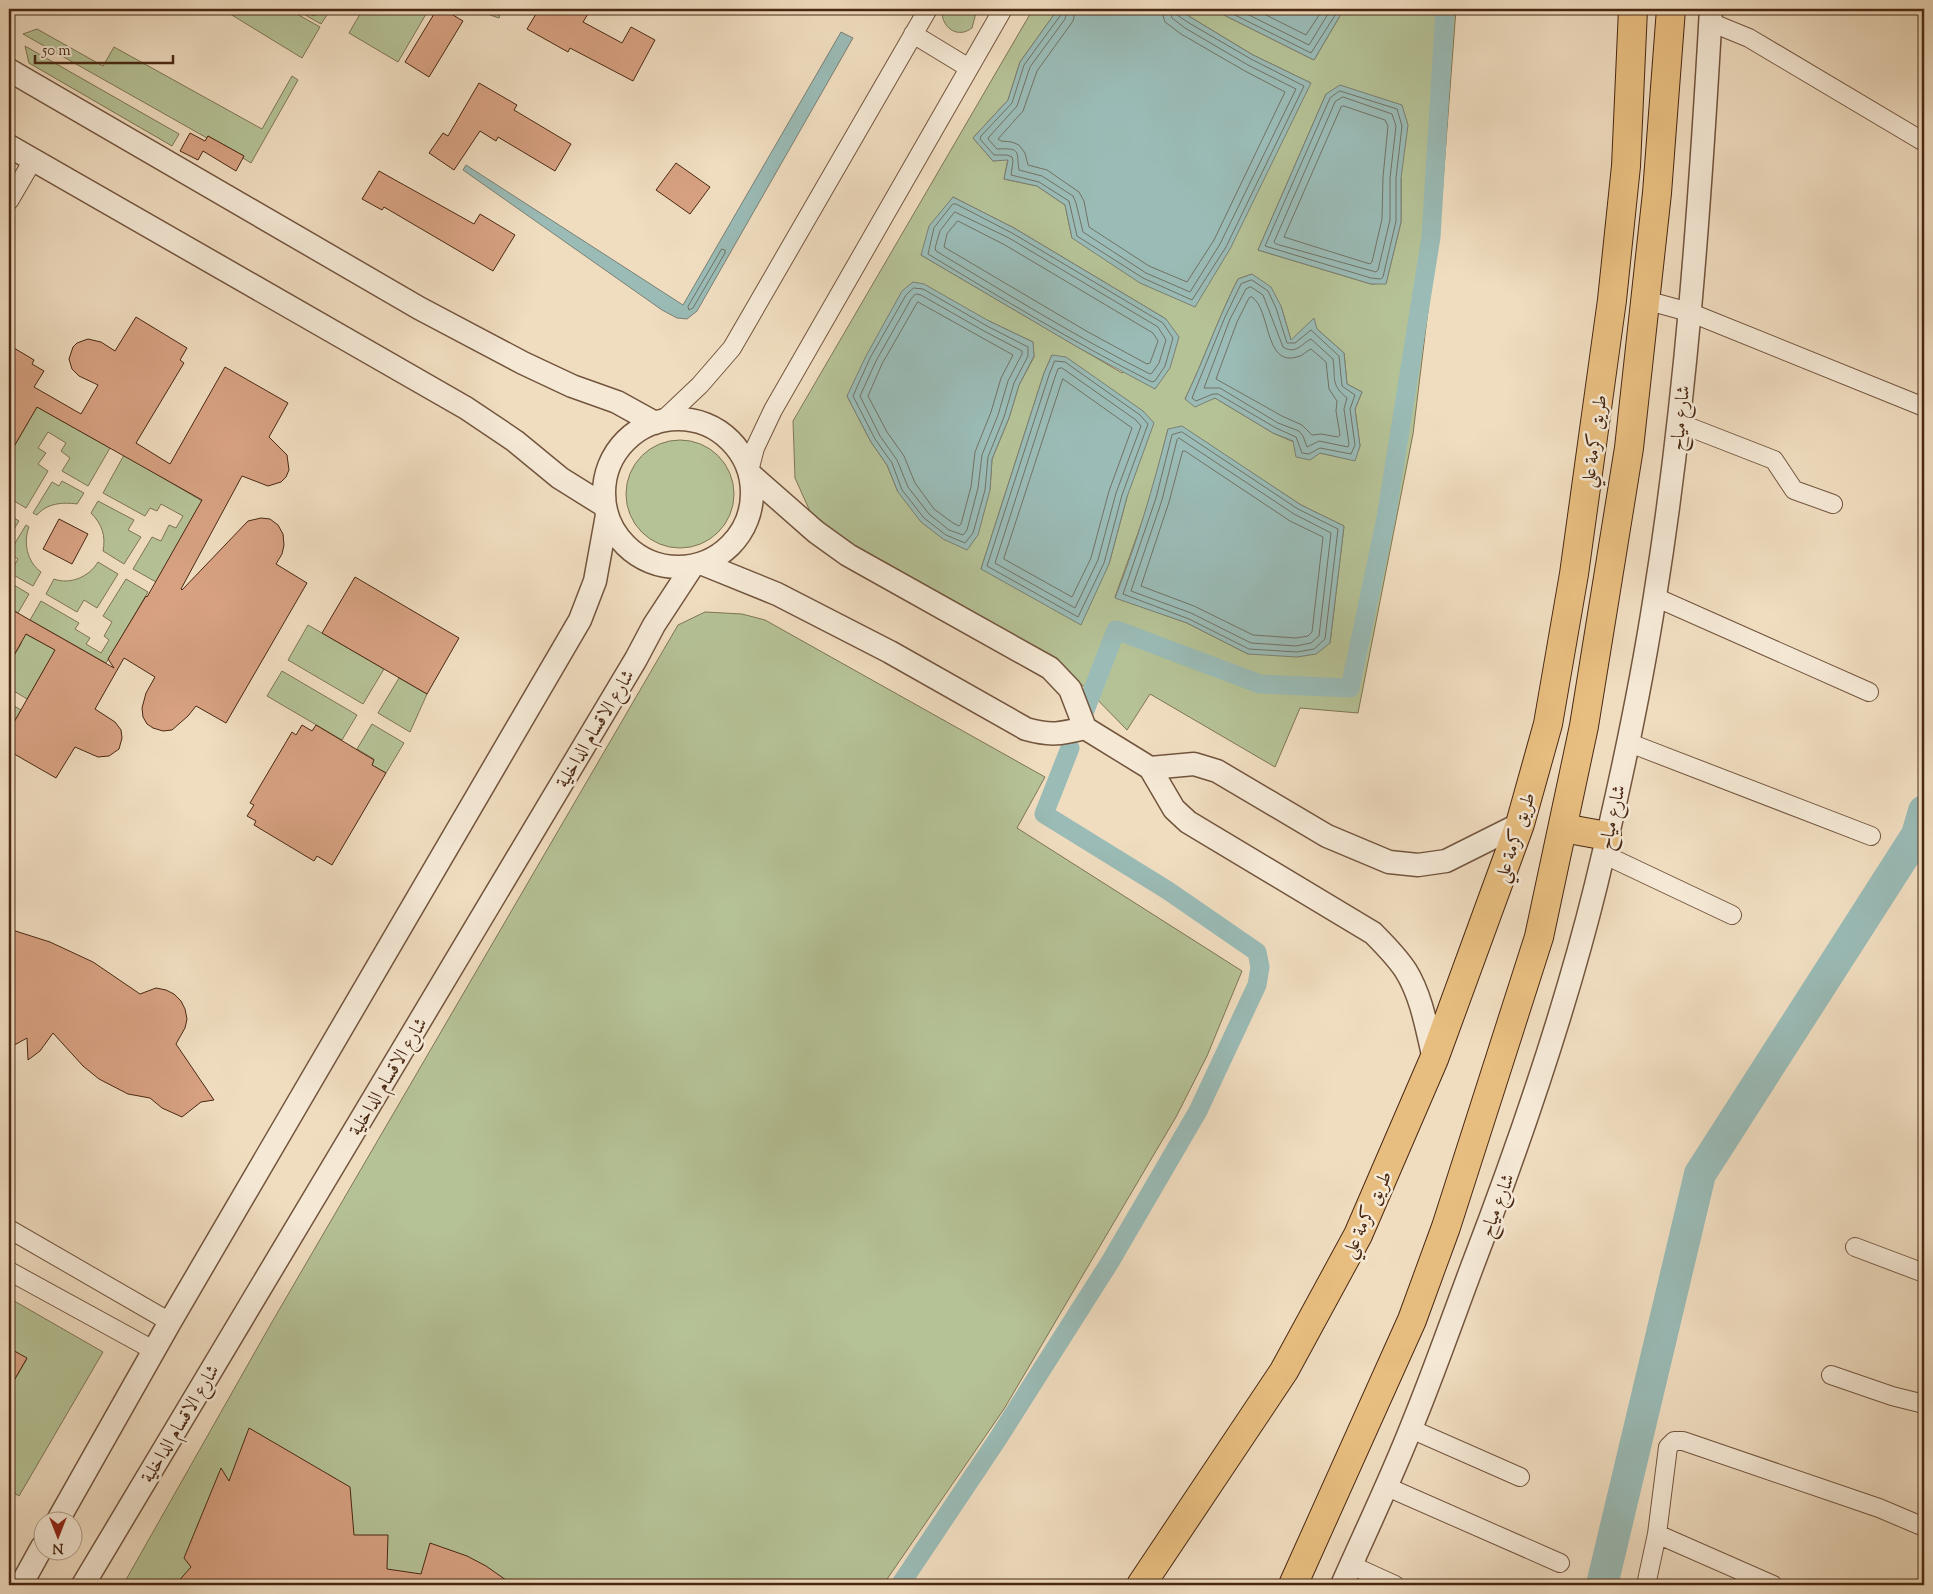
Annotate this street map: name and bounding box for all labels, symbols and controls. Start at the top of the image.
scale bar [35,32,172,64]
text: 50 m [41,41,71,62]
street label: شارع مياح [1665,384,1700,453]
street label: طريق كرمة علي [1576,393,1618,490]
street label: شارع الاقسام الداخلية [550,665,643,794]
street label: شارع مياح [1593,782,1636,853]
street label: طريق كرمة علي [1489,789,1547,887]
street label: شارع الاقسام الداخلية [343,1013,436,1142]
street label: طريق كرمة علي [1336,1167,1403,1264]
street label: شارع مياح [1474,1170,1525,1242]
street label: شارع الاقسام الداخلية [135,1360,228,1489]
north arrow [32,1512,82,1562]
text: N [52,1537,64,1557]

